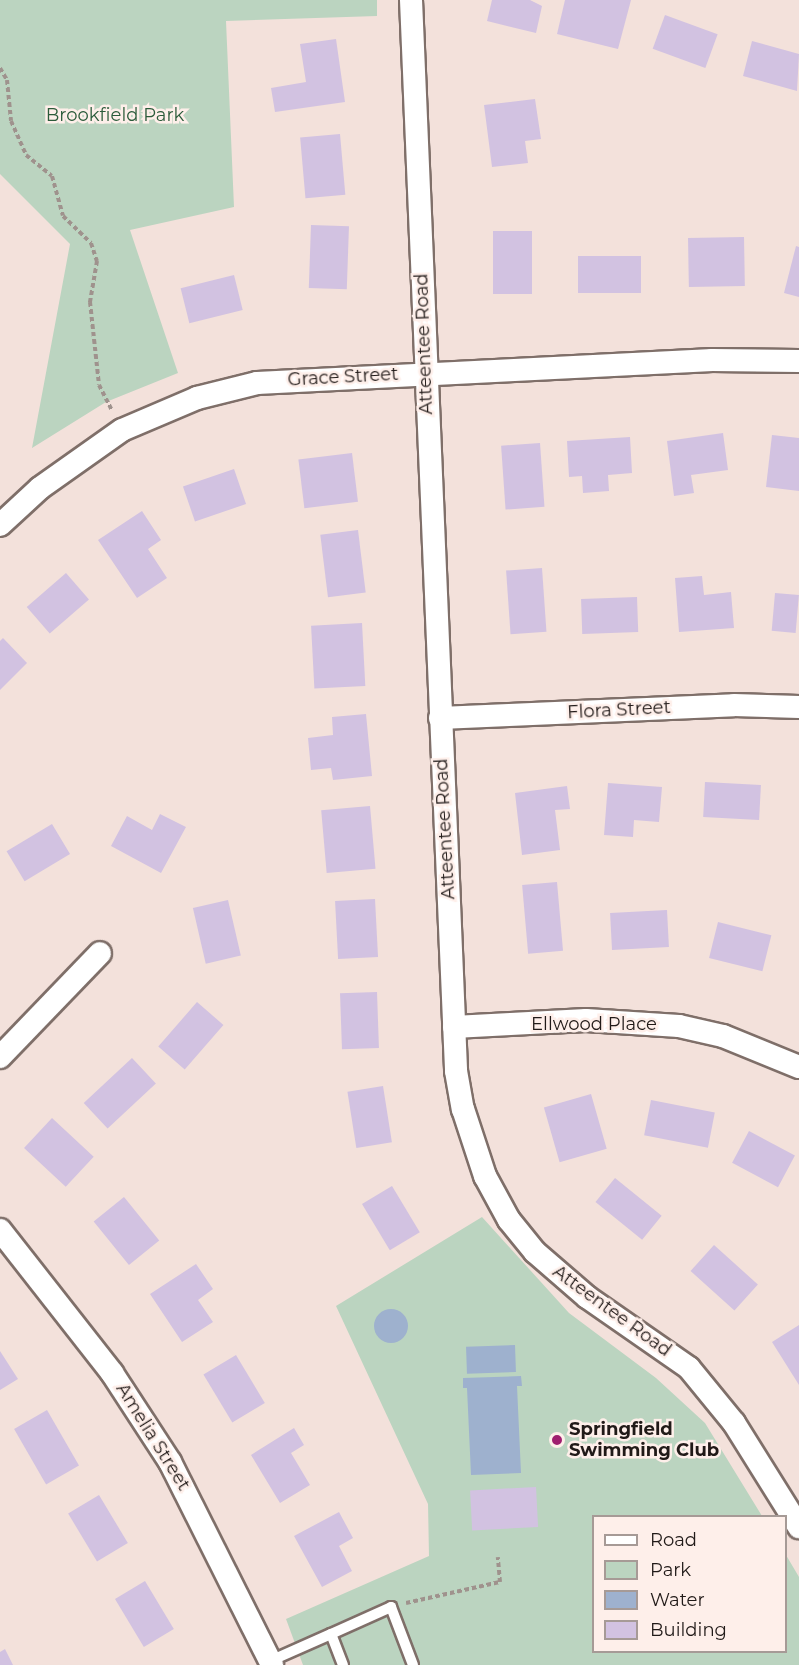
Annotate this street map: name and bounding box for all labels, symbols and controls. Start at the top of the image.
park label: Brookfield Park [46,104,184,126]
street label: Atteentee Road [411,273,437,415]
street label: Grace Street [287,363,399,391]
street label: Flora Street [567,696,671,724]
street label: Atteentee Road [431,758,459,900]
street label: Ellwood Place [531,1013,657,1035]
street label: Atteentee Road [549,1261,675,1361]
street label: Amelia Street [111,1379,195,1495]
place label: Springfield Swimming Club [569,1419,719,1462]
marker: Springfield Swimming Club [550,1433,564,1447]
legend [592,1515,787,1653]
text: Road [650,1529,697,1551]
text: Park [650,1559,691,1581]
text: Water [650,1589,705,1611]
text: Building [650,1619,727,1641]

